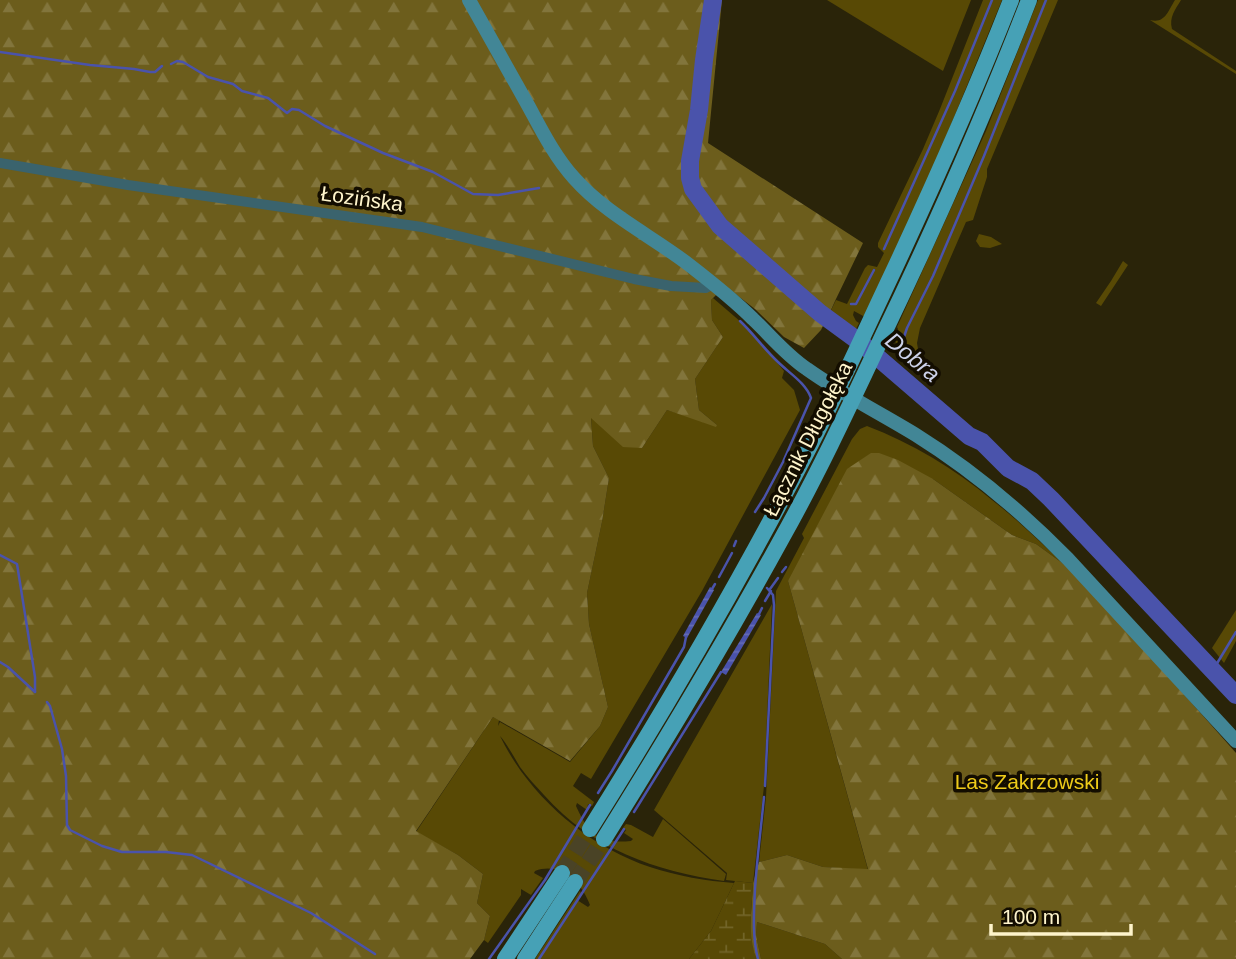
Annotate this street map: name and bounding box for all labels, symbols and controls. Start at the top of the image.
street label: Łozińska [319,181,405,216]
water label: Dobra [881,327,945,387]
street label: Łącznik Długołęka [759,357,857,520]
park label: Las Zakrzowski [955,770,1099,793]
scale bar [991,892,1131,936]
text: 100 m [1002,905,1060,928]

